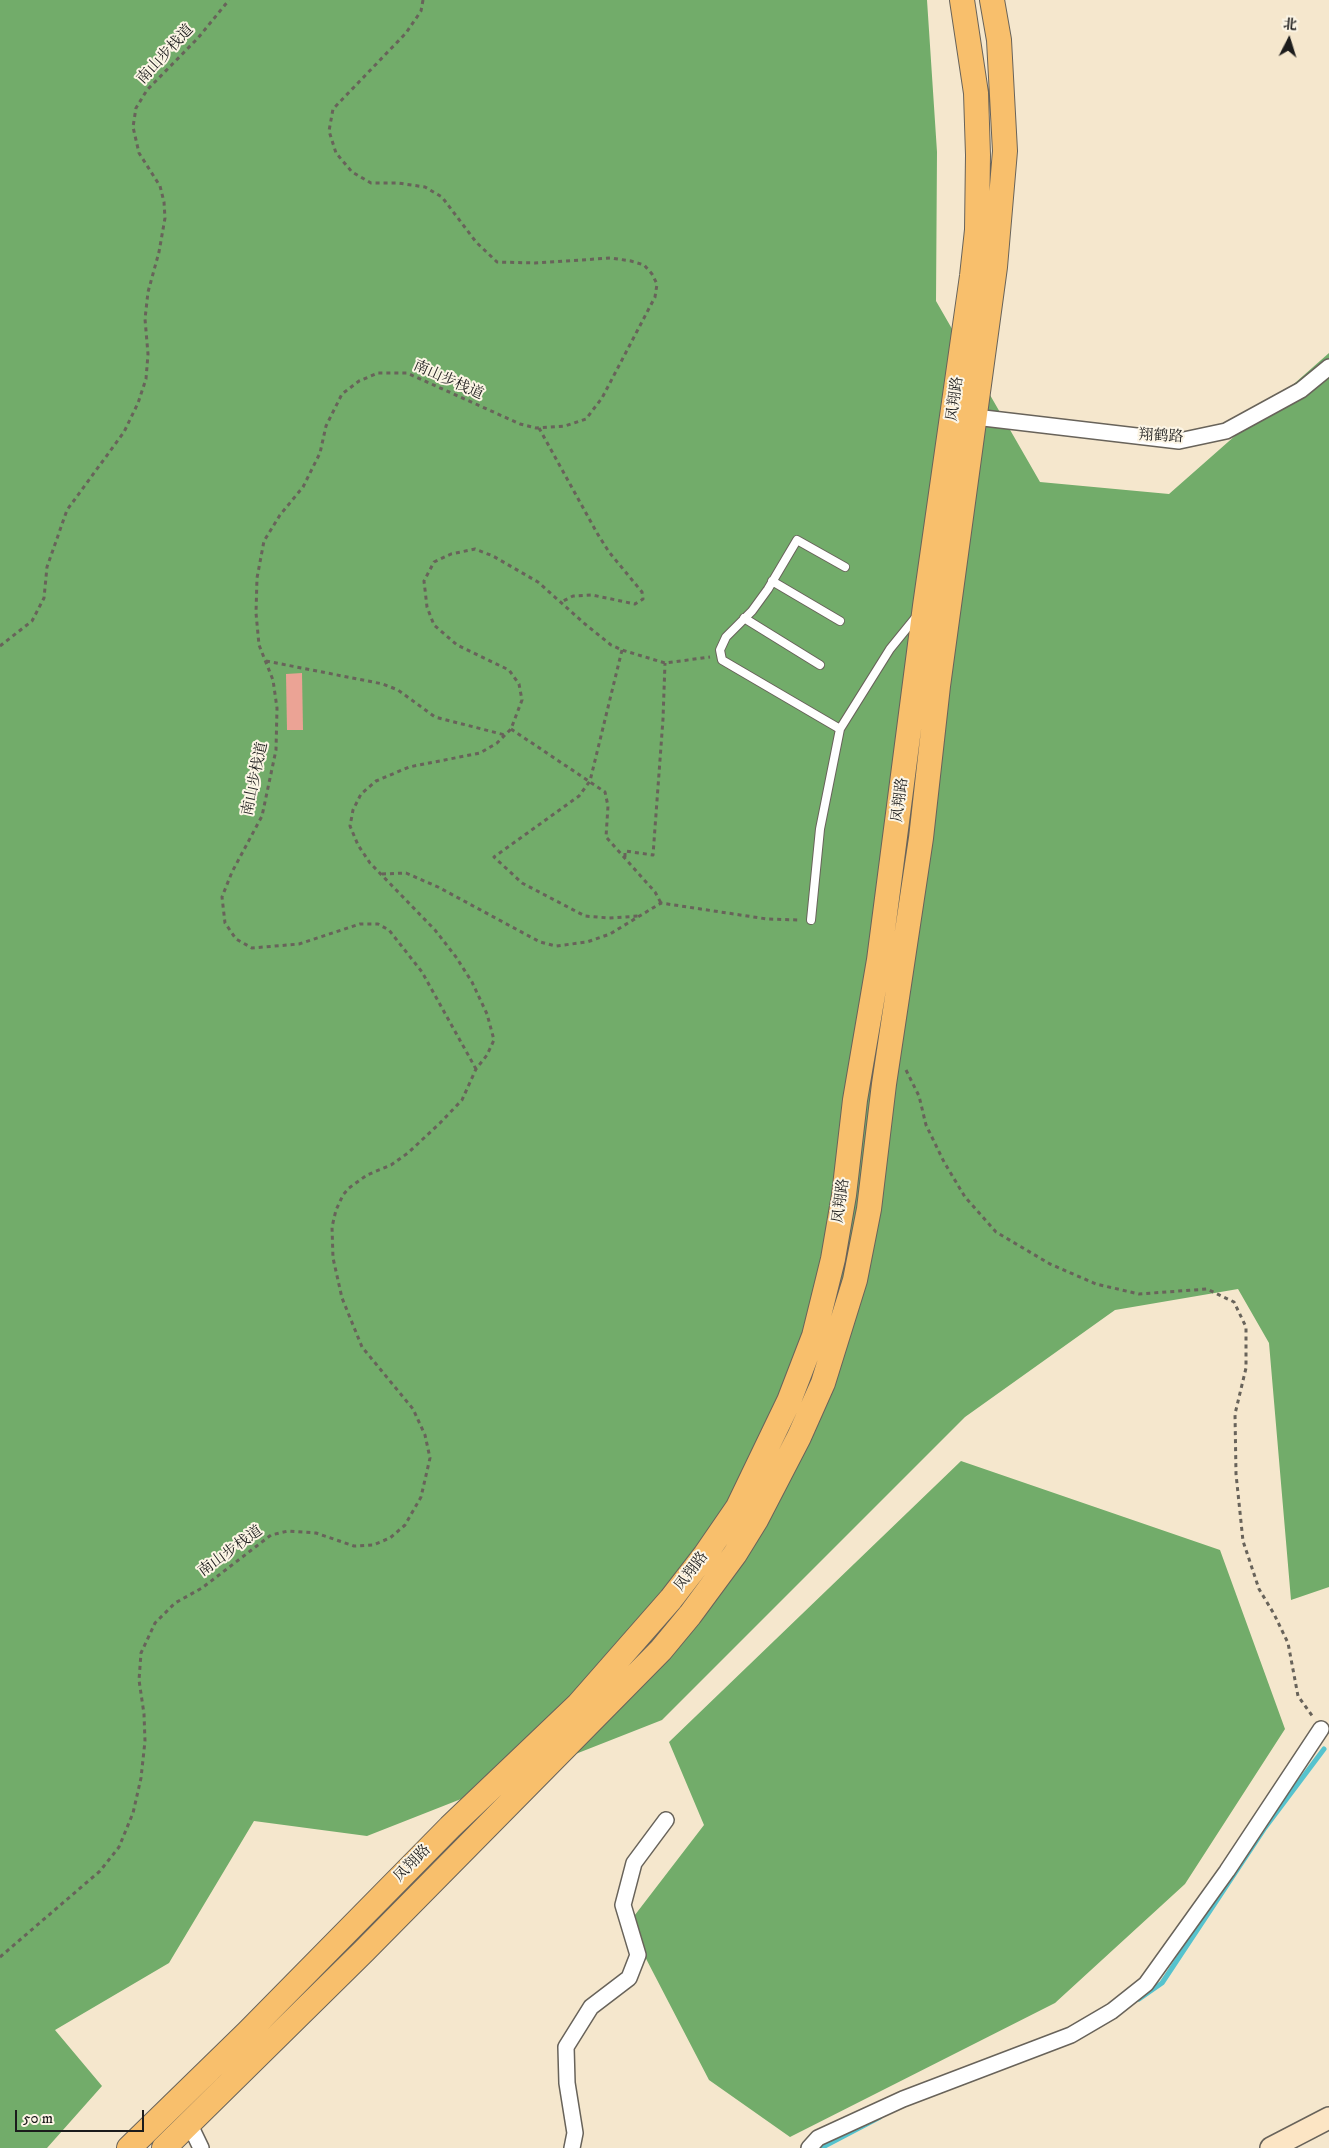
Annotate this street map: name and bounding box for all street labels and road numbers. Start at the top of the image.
street label: 南山步栈道 [134,21,198,89]
street label: 南山步栈道 [410,358,486,404]
street label: 凤翔路 [944,375,968,423]
street label: 翔鹤路 [1138,427,1184,447]
street label: 南山步栈道 [239,740,273,818]
street label: 凤翔路 [889,777,913,823]
street label: 凤翔路 [830,1177,854,1225]
street label: 南山步栈道 [195,1523,267,1581]
street label: 凤翔路 [671,1549,713,1595]
street label: 凤翔路 [391,1842,435,1886]

